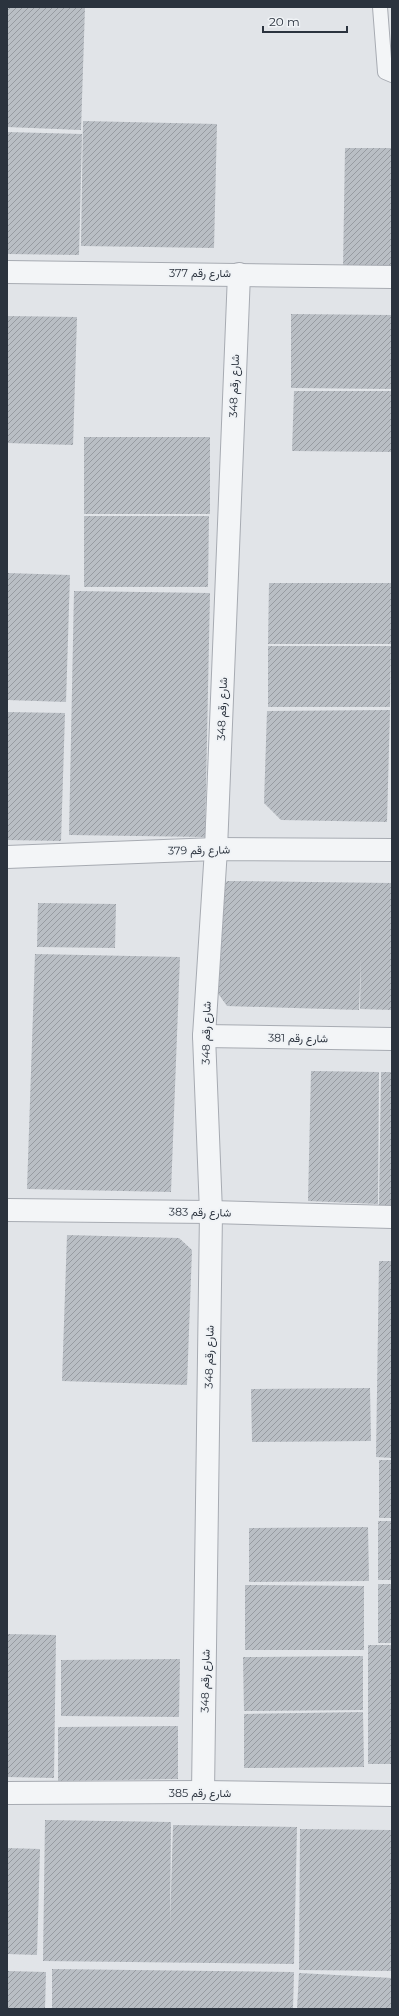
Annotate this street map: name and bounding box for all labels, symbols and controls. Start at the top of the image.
scale bar [263,8,347,34]
text: 20 m [269,14,300,29]
street label: شارع رقم 377 [169,266,231,281]
street label: شارع رقم 348 [226,354,243,418]
street label: شارع رقم 348 [214,677,231,741]
street label: شارع رقم 379 [168,842,231,859]
street label: شارع رقم 348 [198,1001,215,1065]
street label: شارع رقم 381 [268,1030,328,1047]
street label: شارع رقم 383 [169,1204,232,1221]
street label: شارع رقم 348 [201,1325,218,1389]
street label: شارع رقم 348 [197,1649,214,1713]
street label: شارع رقم 385 [169,1786,231,1801]

